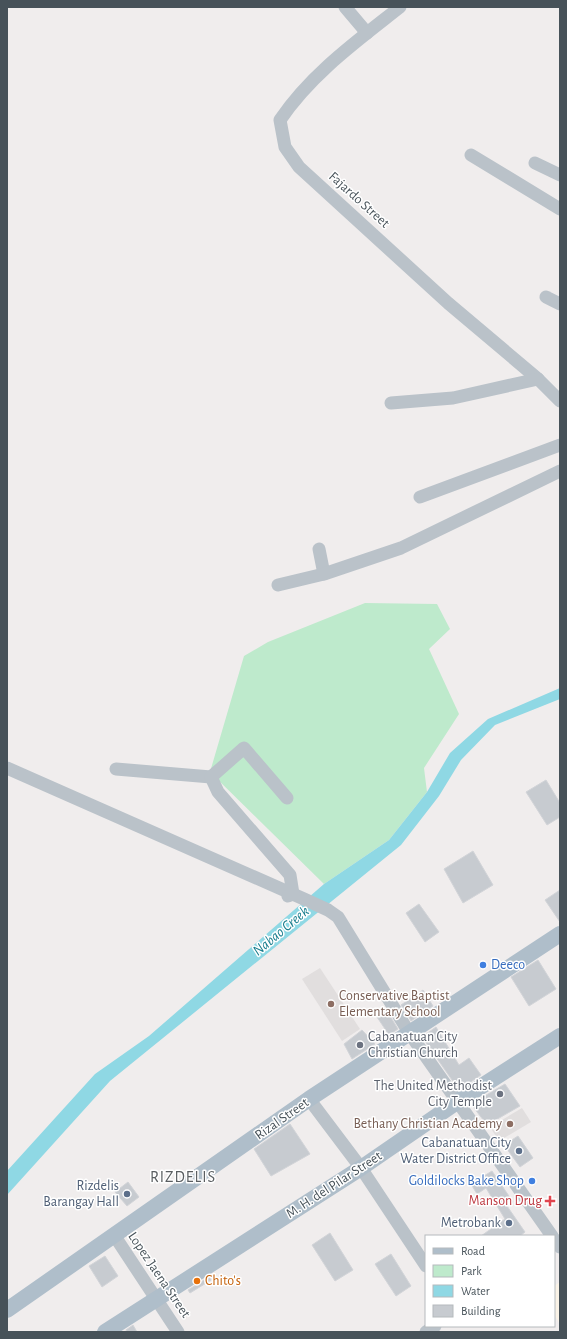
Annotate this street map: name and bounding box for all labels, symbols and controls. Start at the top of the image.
street label: Fajardo Street [326,169,392,231]
water label: Nabao Creek [250,903,312,959]
place label: Deeco [491,958,525,972]
marker: Deeco [478,960,488,970]
place label: Conservative Baptist Elementary School [339,989,450,1019]
marker: Conservative Baptist Elementary School [326,999,336,1009]
place label: Cabanatuan City Christian Church [368,1030,458,1060]
marker: Cabanatuan City Christian Church [355,1040,365,1050]
place label: The United Methodist City Temple [374,1079,493,1109]
marker: The United Methodist City Temple [495,1089,505,1099]
street label: Rizal Street [253,1095,312,1143]
place label: Bethany Christian Academy [353,1117,502,1131]
marker: Bethany Christian Academy [505,1119,515,1129]
place label: Cabanatuan City Water District Office [400,1136,511,1166]
marker: Cabanatuan City Water District Office [514,1146,524,1156]
street label: M. H. del Pilar Street [284,1149,385,1221]
district label: RIZDELIS [150,1169,216,1185]
place label: Goldilocks Bake Shop [409,1174,524,1188]
marker: Goldilocks Bake Shop [527,1176,537,1186]
place label: Rizdelis Barangay Hall [43,1179,119,1209]
marker: Rizdelis Barangay Hall [122,1189,132,1199]
place label: Manson Drug [469,1194,542,1208]
marker: Manson Drug [545,1196,555,1206]
place label: Metrobank [441,1216,502,1230]
marker: Metrobank [504,1218,514,1228]
street label: Lopez Jaena Street [125,1230,193,1321]
legend [425,1235,555,1327]
text: Road [461,1245,485,1257]
text: Park [461,1265,482,1277]
place label: Chito's [205,1274,241,1288]
marker: Chito's [192,1276,202,1286]
text: Water [461,1285,490,1297]
text: Building [461,1305,501,1317]

